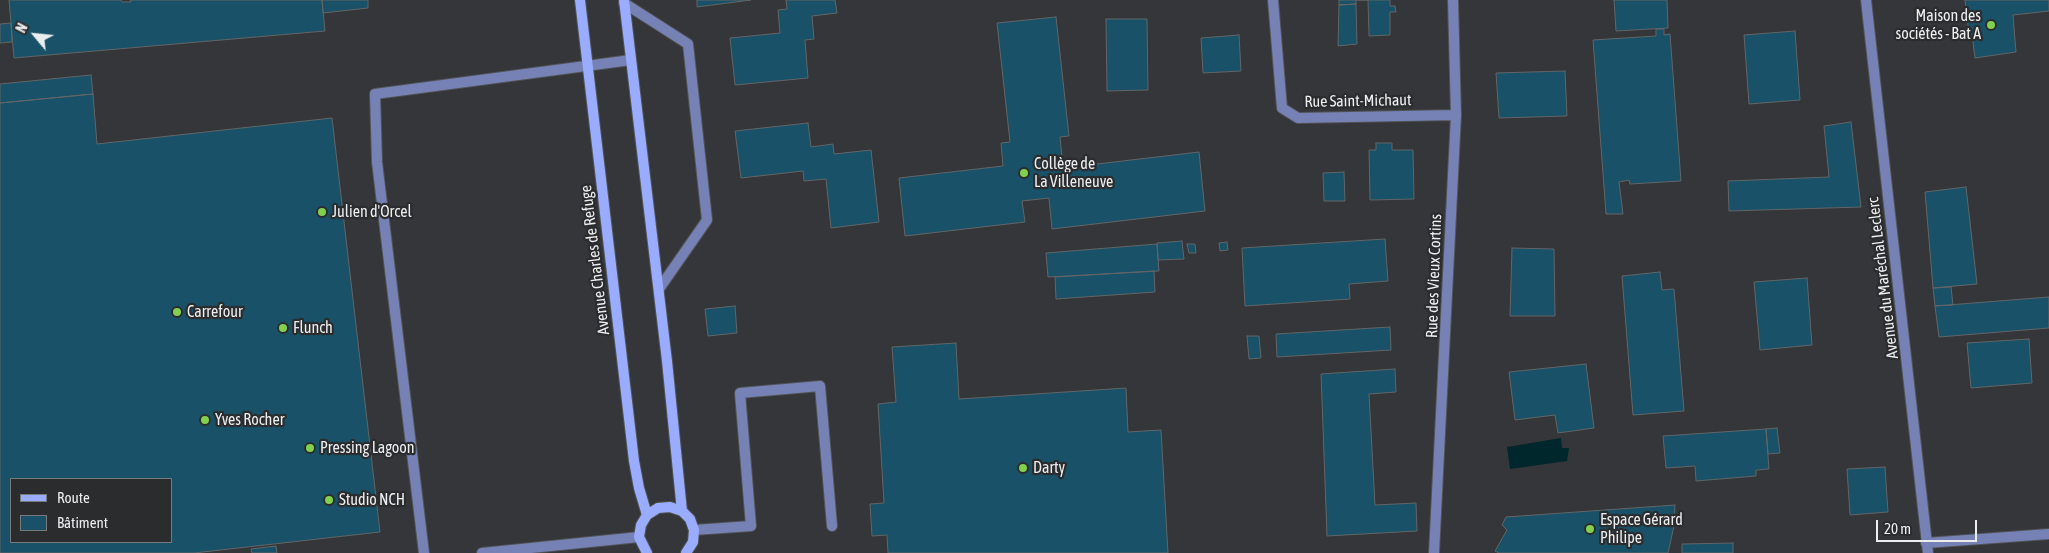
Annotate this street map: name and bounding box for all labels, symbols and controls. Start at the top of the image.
place label: Maison des sociétés - Bat A [1896,6,1981,44]
north arrow [10,10,60,60]
marker: Maison des sociétés - Bat A [1985,19,1997,31]
text: N [13,21,31,35]
street label: Rue Saint-Michaut [1304,90,1412,112]
place label: Collège de La Villeneuve [1034,154,1113,192]
marker: Collège de La Villeneuve [1018,167,1030,179]
street label: Avenue Charles de Refuge [576,184,614,336]
street label: Avenue du Maréchal Leclerc [1864,196,1902,360]
place label: Julien d'Orcel [332,202,412,222]
marker: Julien d'Orcel [316,206,328,218]
street label: Rue des Vieux Cortins [1422,214,1446,338]
place label: Carrefour [187,302,243,322]
marker: Carrefour [171,306,183,318]
place label: Flunch [293,318,333,338]
marker: Flunch [277,322,289,334]
place label: Yves Rocher [215,410,284,430]
marker: Yves Rocher [199,414,211,426]
place label: Pressing Lagoon [320,438,415,458]
marker: Pressing Lagoon [304,442,316,454]
place label: Darty [1033,458,1065,478]
marker: Darty [1017,462,1029,474]
legend [10,478,172,543]
text: Route [57,489,90,506]
place label: Studio NCH [339,490,405,510]
marker: Studio NCH [323,494,335,506]
place label: Espace Gérard Philipe [1600,510,1683,548]
scale bar [1879,510,1980,542]
text: Bâtiment [57,514,108,531]
text: 20 m [1884,520,1911,537]
marker: Espace Gérard Philipe [1584,523,1596,535]

